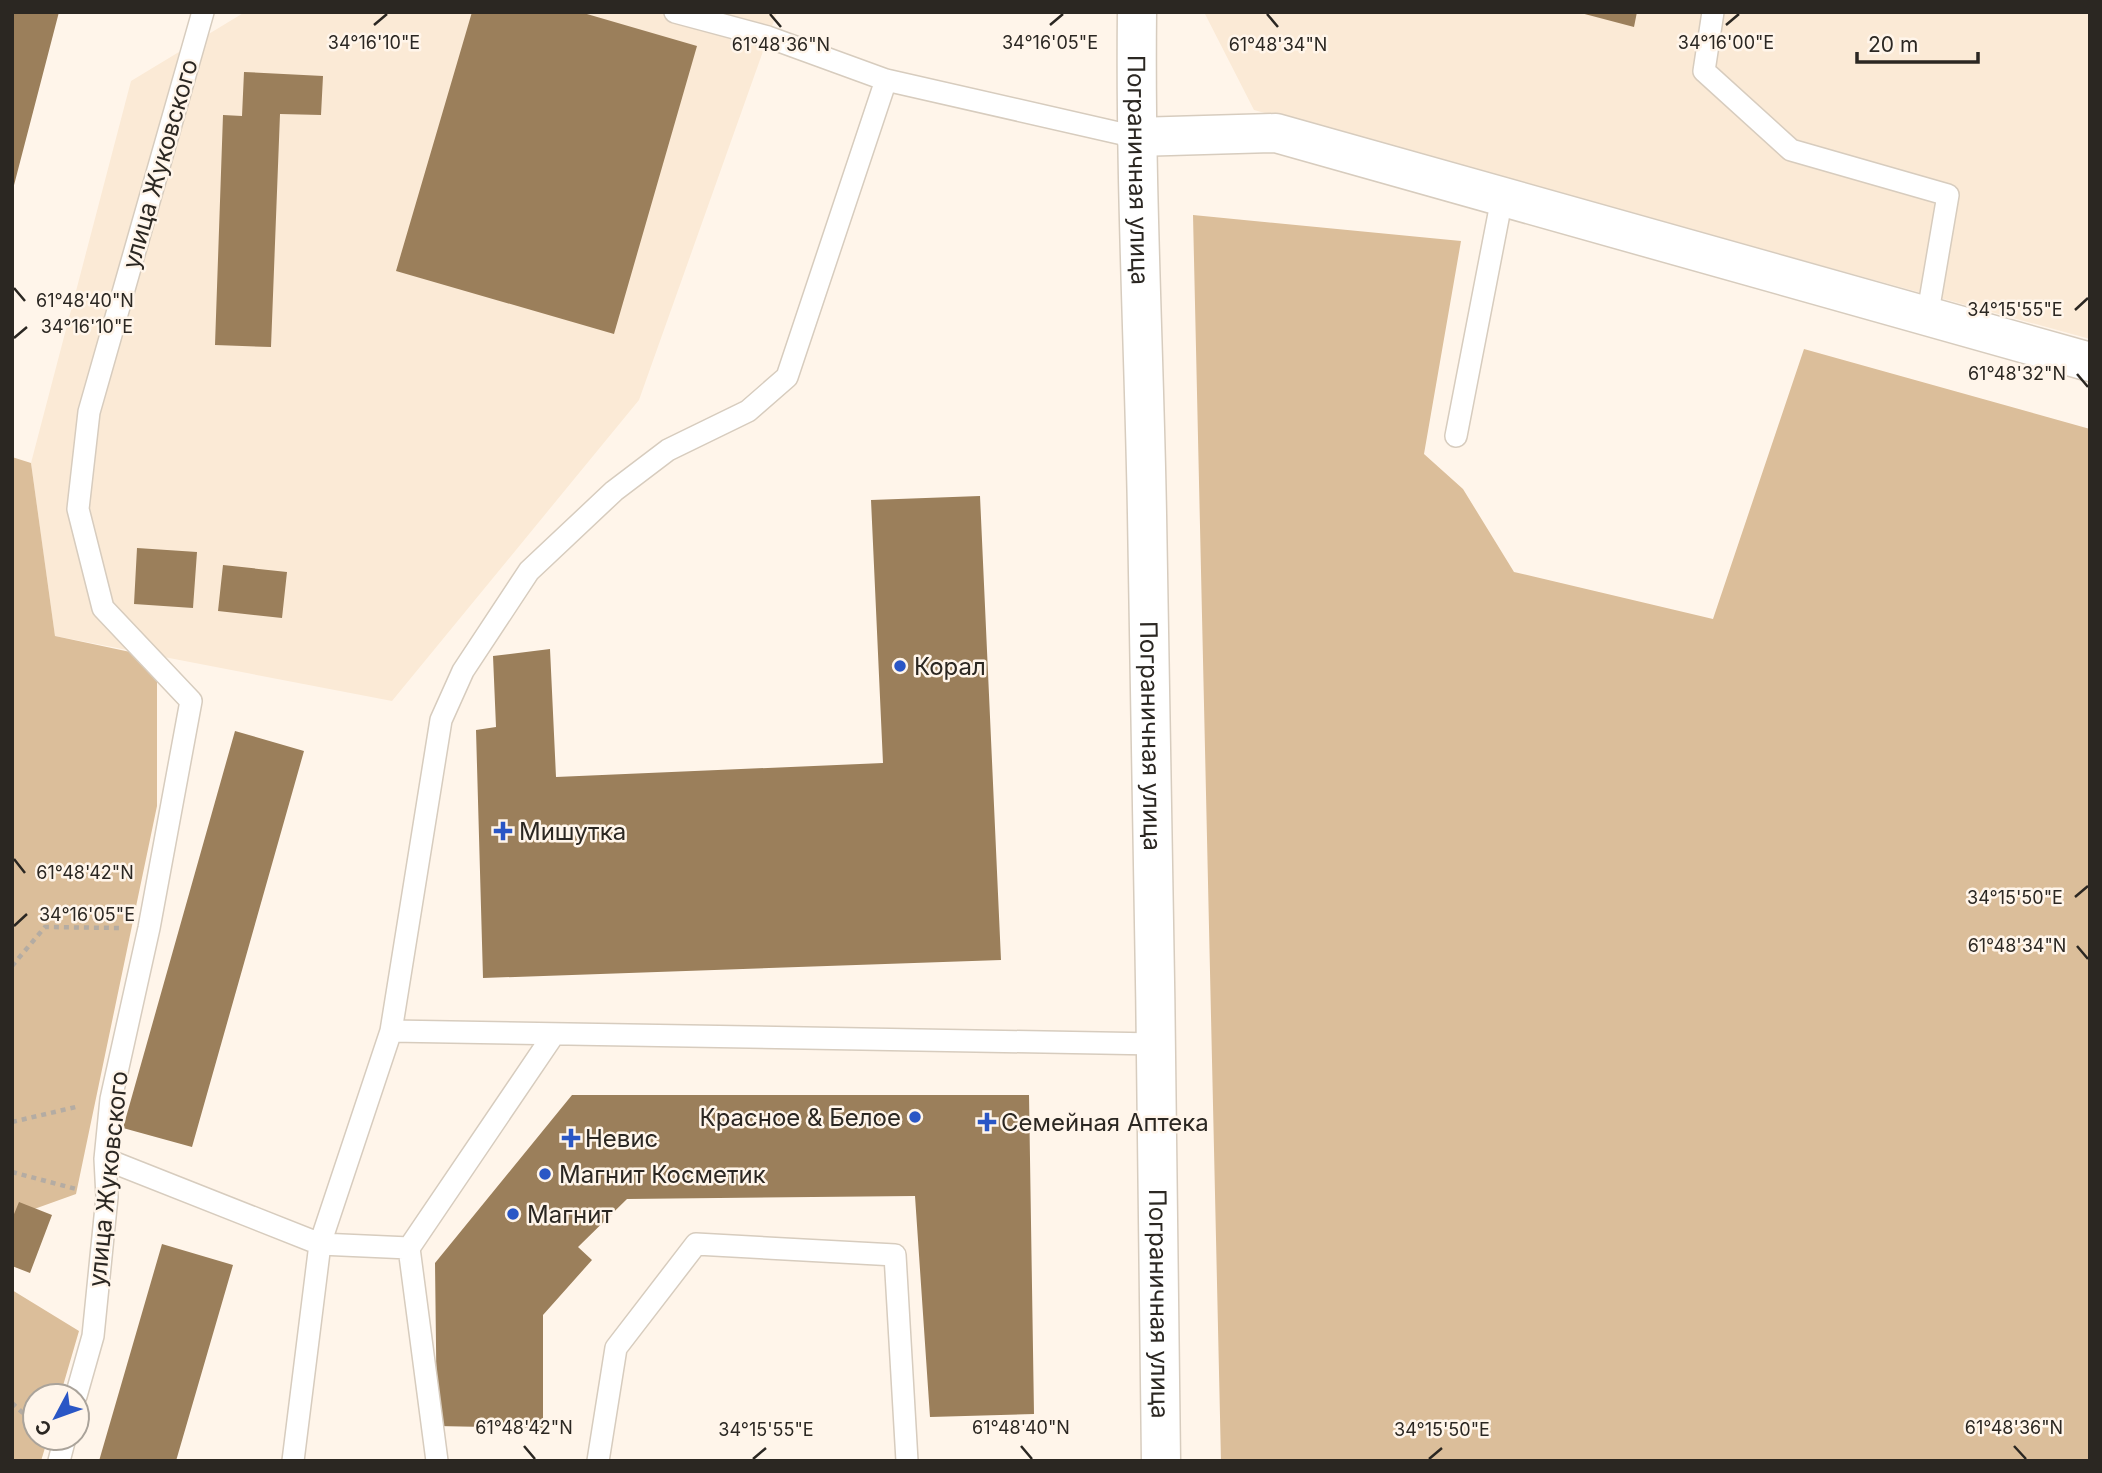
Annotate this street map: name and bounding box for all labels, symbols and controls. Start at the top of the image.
scale bar [1857,21,1978,65]
text: 34°16'10"E [328,32,420,53]
text: 34°16'05"E [1002,32,1098,53]
text: 34°16'00"E [1678,32,1774,53]
text: 20 m [1868,32,1918,57]
text: 61°48'36"N [732,34,830,55]
text: 61°48'34"N [1229,34,1327,55]
street label: Пограничная улица [1122,55,1155,285]
street label: улица Жуковского [116,56,204,272]
text: 61°48'40"N [36,290,134,311]
text: 34°15'55"E [1967,299,2063,320]
text: 34°16'10"E [41,316,133,337]
text: 61°48'32"N [1968,363,2066,384]
street label: Пограничная улица [1134,621,1167,851]
place label: Корал [914,652,986,681]
marker: Корал [892,658,908,674]
place label: Мишутка [519,817,626,846]
marker: Мишутка [493,821,513,841]
text: 61°48'42"N [36,862,134,883]
text: 34°15'50"E [1967,887,2063,908]
text: 34°16'05"E [39,904,135,925]
text: 61°48'34"N [1968,935,2066,956]
street label: улица Жуковского [82,1070,134,1288]
place label: Красное & Белое [700,1103,901,1132]
place label: Семейная Аптека [1001,1108,1209,1137]
marker: Красное & Белое [907,1109,923,1125]
marker: Семейная Аптека [979,1114,995,1130]
place label: Невис [585,1124,658,1153]
marker: Невис [563,1130,579,1146]
place label: Магнит Косметик [559,1160,766,1189]
marker: Магнит Косметик [537,1166,553,1182]
street label: Пограничная улица [1143,1189,1175,1419]
place label: Магнит [527,1200,613,1229]
marker: Магнит [505,1206,521,1222]
north arrow [21,1382,91,1452]
text: С [30,1415,57,1441]
text: 61°48'42"N [475,1417,573,1438]
text: 61°48'40"N [972,1417,1070,1438]
text: 61°48'36"N [1965,1417,2063,1438]
text: 34°15'55"E [718,1419,814,1440]
text: 34°15'50"E [1394,1419,1490,1440]

